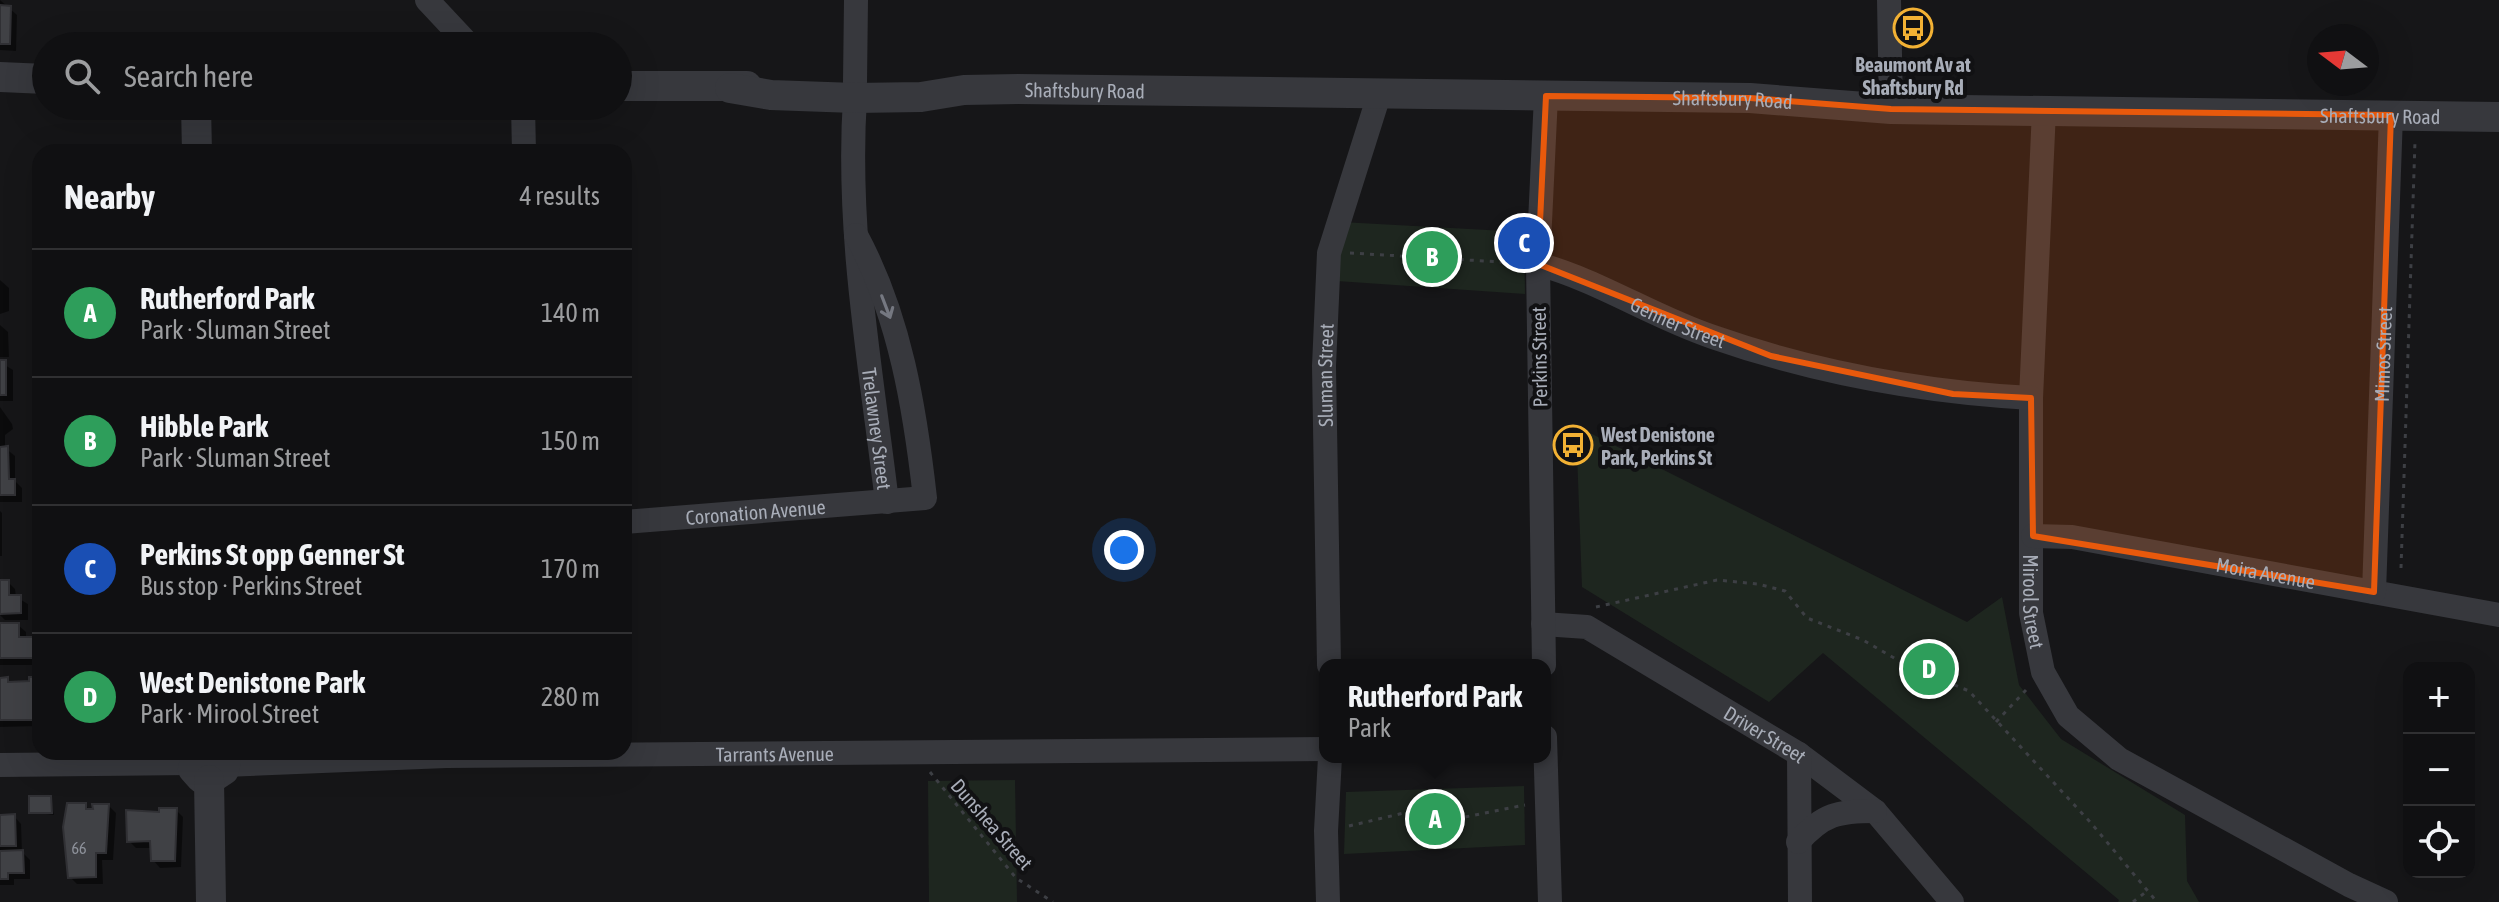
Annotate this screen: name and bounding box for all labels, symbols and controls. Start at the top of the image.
bus stop icon: Beaumont Av at Shaftsbury Rd [1892,7,1934,49]
north arrow [2307,24,2379,96]
search box [32,32,632,120]
place label: Beaumont Av at Shaftsbury Rd [1855,53,1971,99]
icon: search [60,54,104,98]
text: Search here [124,59,253,93]
street label: Shaftsbury Road [1025,78,1145,102]
street label: Shaftsbury Road [1673,86,1794,113]
street label: Shaftsbury Road [2320,103,2440,128]
text: Nearby [64,177,155,216]
text: 4 results [519,181,600,211]
pin: C [1498,213,1550,273]
pin: B [1406,227,1458,287]
text: Rutherford Park [140,281,315,315]
street label: Genner Street [1627,292,1729,352]
one-way arrow [879,294,894,319]
text: A [84,298,96,328]
text: 140 m [541,298,600,328]
street label: Perkins Street [1527,306,1551,408]
street label: Mimos Street [2369,306,2396,402]
text: Park · Sluman Street [140,315,331,345]
street label: Sluman Street [1312,323,1337,427]
street label: Trelawney Street [858,366,897,491]
text: Hibble Park [140,409,268,443]
place label: West Denistone Park, Perkins St [1600,423,1715,469]
bus stop icon: West Denistone Park, Perkins St [1552,424,1594,466]
text: B [84,426,96,456]
text: 150 m [541,426,600,456]
text: Park · Sluman Street [140,443,331,473]
street label: Coronation Avenue [685,494,826,529]
your location [1104,530,1144,570]
text: Perkins St opp Genner St [140,537,405,571]
street label: Moira Avenue [2214,552,2317,593]
text: C [84,554,96,584]
text: 170 m [541,554,600,584]
street label: Mirool Street [2020,554,2050,651]
text: Bus stop · Perkins Street [140,571,362,601]
pin: D [1903,639,1955,699]
popup [1319,659,1551,763]
map controls [2403,662,2475,878]
button: + [2403,662,2475,734]
text: West Denistone Park [140,665,365,699]
text: Rutherford Park [1348,679,1522,713]
text: D [83,682,97,712]
text: 280 m [541,682,600,712]
text: Park · Mirool Street [140,699,319,729]
street label: Driver Street [1720,700,1811,767]
text: Park [1348,713,1391,743]
button: − [2403,734,2475,806]
street label: Tarrants Avenue [716,741,834,765]
street label: Dunshea Street [946,774,1038,874]
pin: A [1409,789,1461,849]
button: locate [2403,806,2475,878]
house number: 66 [71,839,87,857]

